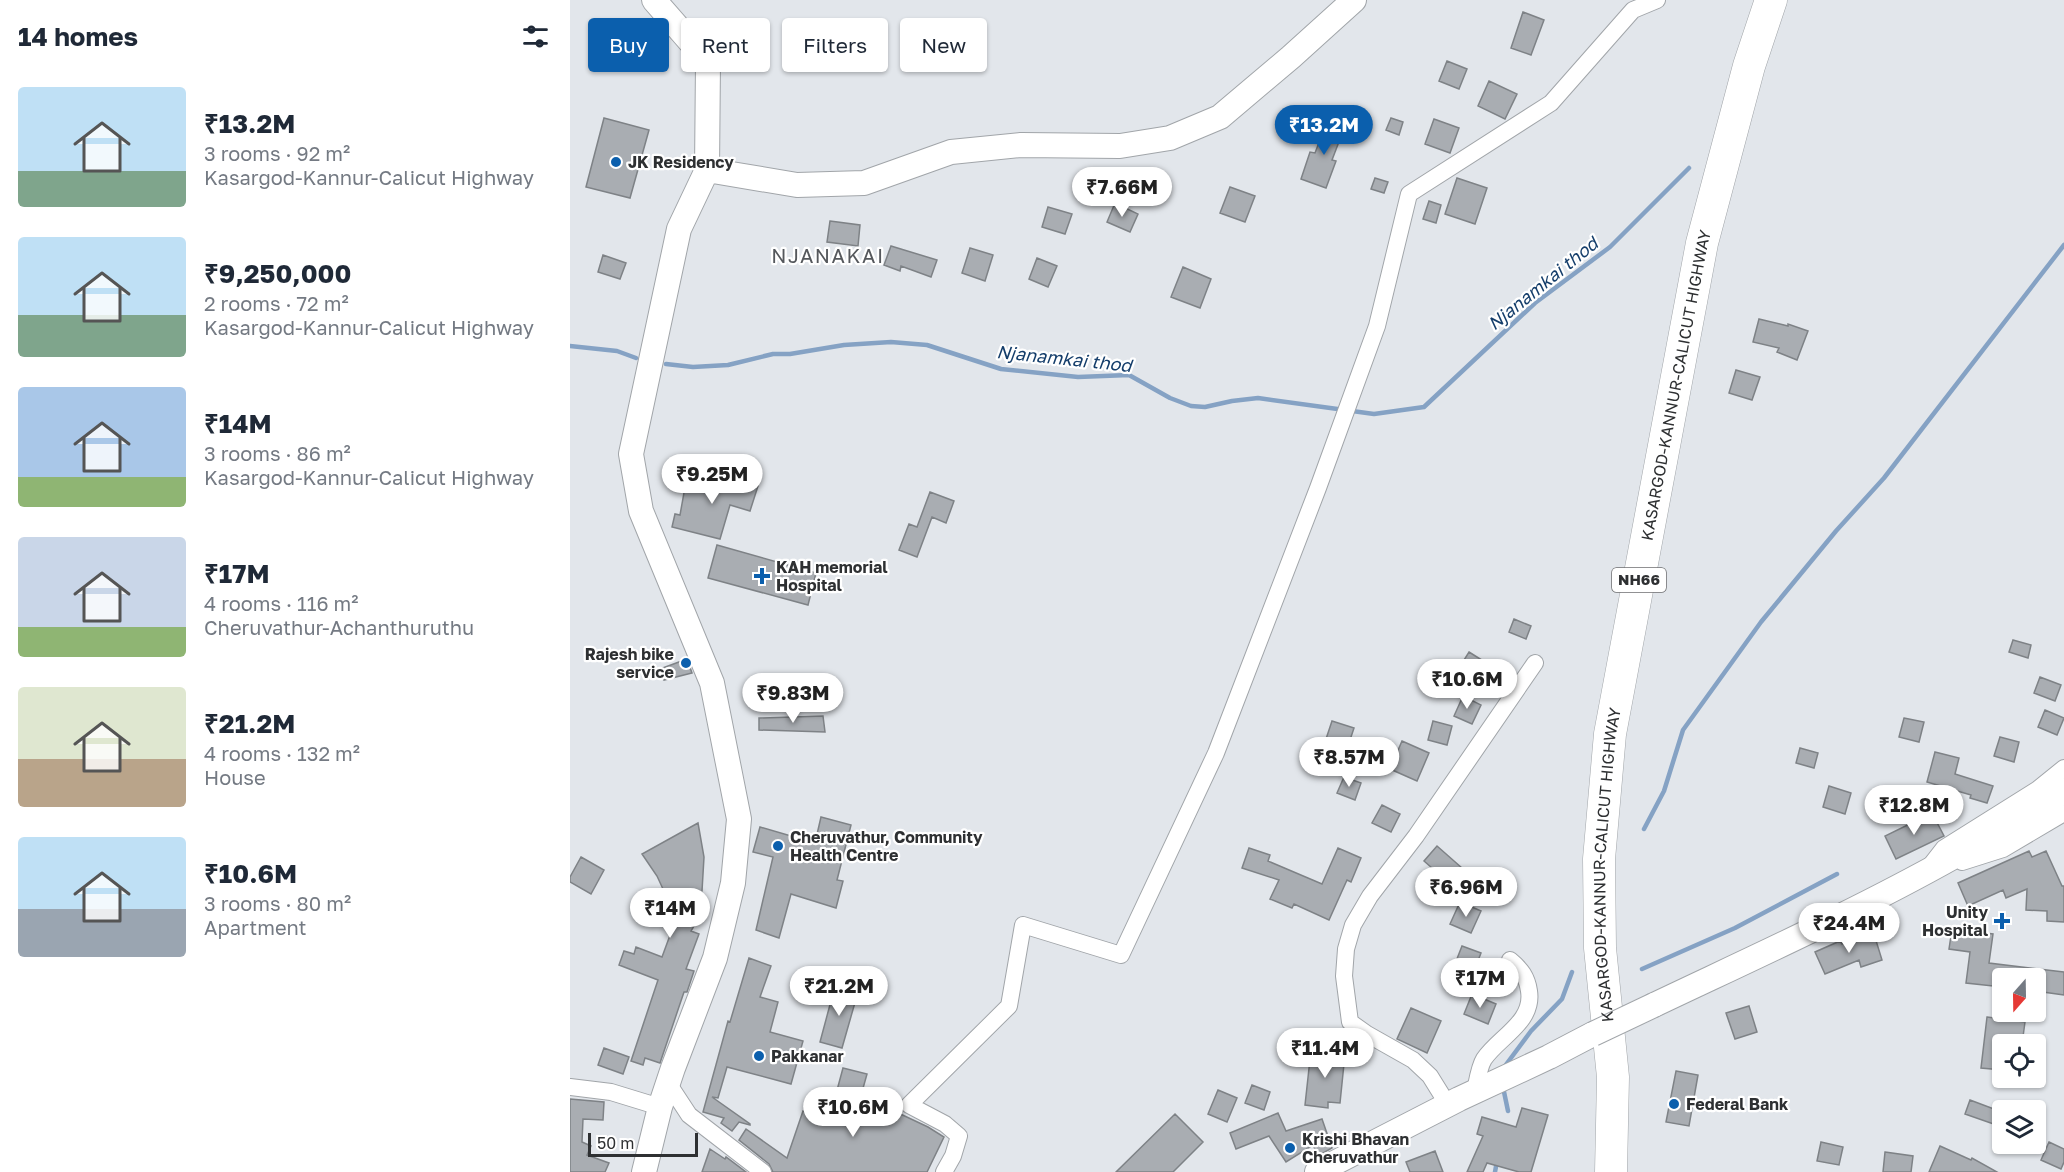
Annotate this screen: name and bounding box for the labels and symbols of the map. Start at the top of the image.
pin: ₹13.2M [1275,105,1373,156]
place label: JK Residency [628,152,734,172]
marker: JK Residency [609,155,623,169]
pin: ₹7.66M [1073,167,1171,218]
street label: KASARGOD-KANNUR-CALICUT HIGHWAY [1636,227,1715,542]
water label: Njanamkai thod [1483,231,1603,334]
district label: NJANAKAI [771,243,885,267]
water label: Njanamkai thod [996,340,1135,376]
pin: ₹9.25M [663,454,761,505]
place label: KAH memorial Hospital [776,557,888,595]
marker: KAH memorial Hospital [753,567,771,585]
road number: NH66 [1612,568,1666,592]
place label: Rajesh bike service [585,644,674,682]
marker: Rajesh bike service [679,656,693,670]
pin: ₹10.6M [1418,659,1516,710]
pin: ₹9.83M [744,673,842,724]
street label: KASARGOD-KANNUR-CALICUT HIGHWAY [1589,705,1625,1023]
pin: ₹8.57M [1300,737,1398,788]
pin: ₹12.8M [1865,785,1963,836]
place label: Cheruvathur, Community Health Centre [790,827,983,865]
marker: Cheruvathur, Community Health Centre [771,839,785,853]
pin: ₹6.96M [1417,867,1515,918]
pin: ₹14M [634,888,706,939]
place label: Unity Hospital [1922,902,1989,940]
pin: ₹24.4M [1800,903,1898,954]
marker: Unity Hospital [1993,912,2011,930]
pin: ₹17M [1444,958,1516,1009]
pin: ₹21.2M [790,966,888,1017]
north arrow [1992,968,2046,1022]
pin: ₹11.4M [1276,1028,1374,1079]
place label: Pakkanar [771,1046,844,1066]
marker: Pakkanar [752,1049,766,1063]
pin: ₹10.6M [804,1087,902,1138]
place label: Federal Bank [1686,1094,1789,1114]
marker: Federal Bank [1667,1097,1681,1111]
place label: Krishi Bhavan Cheruvathur [1302,1129,1409,1167]
scale bar [588,1130,698,1158]
marker: Krishi Bhavan Cheruvathur [1283,1141,1297,1155]

